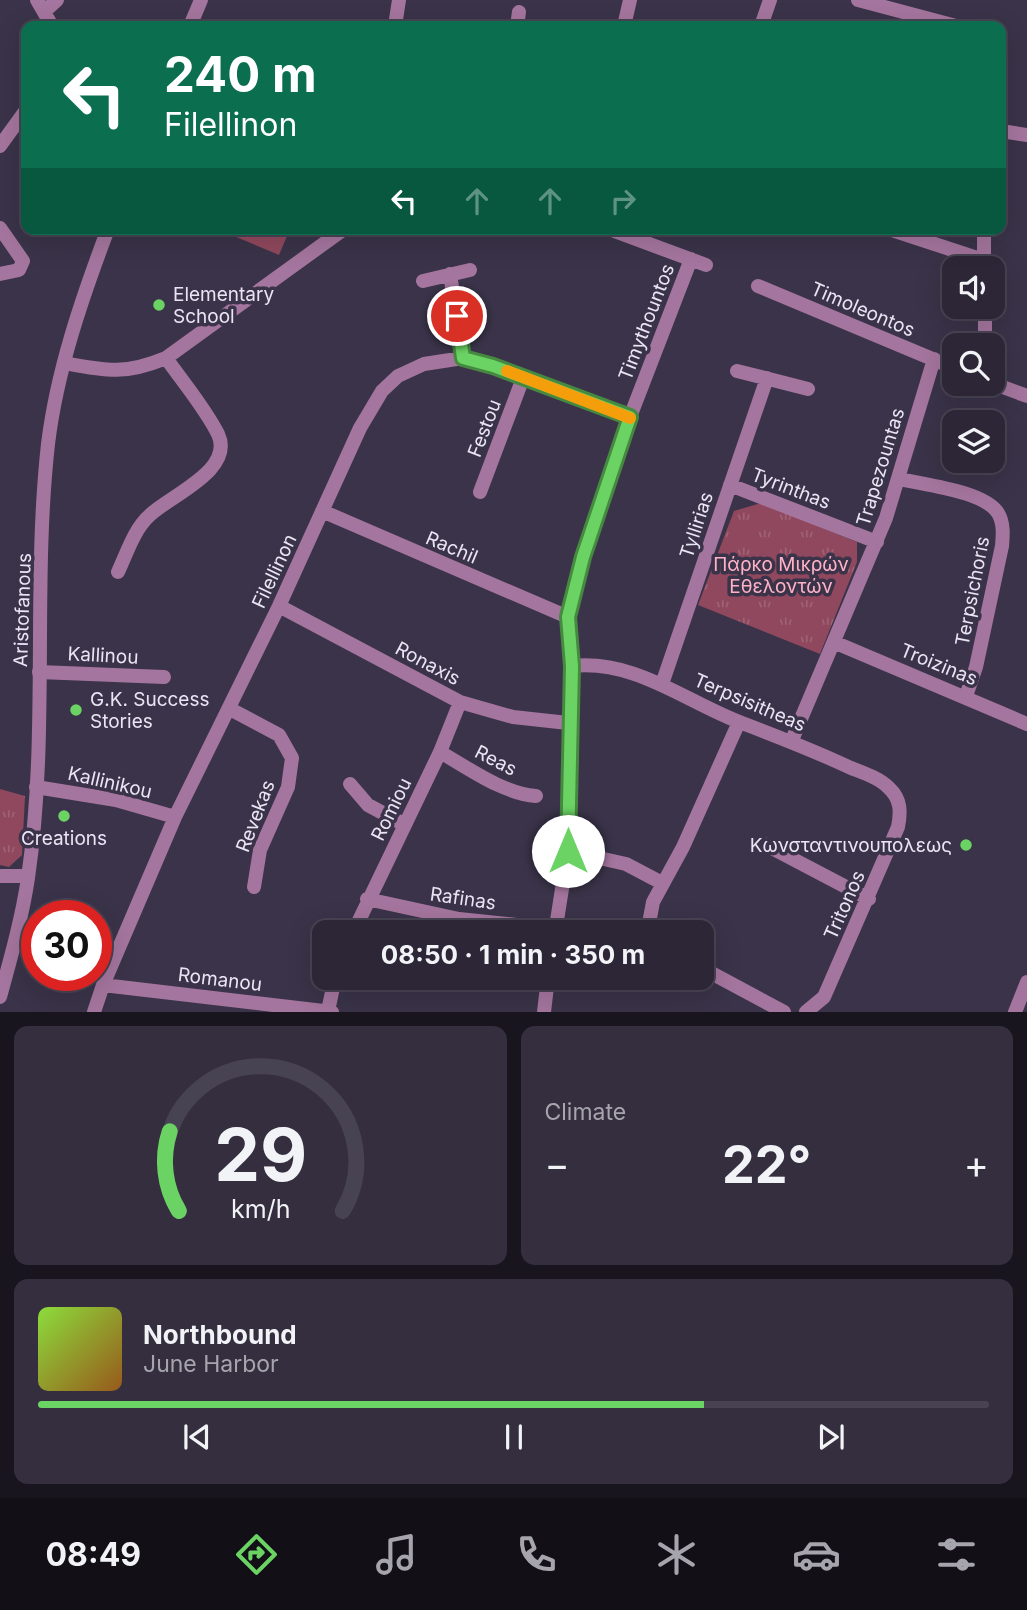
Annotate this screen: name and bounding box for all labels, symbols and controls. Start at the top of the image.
text: 240 m [164,45,317,104]
icon: left [49,49,140,140]
text: Filellinon [164,105,297,144]
icon: left [385,182,423,220]
icon: ahead [458,182,496,220]
icon: ahead [531,182,569,220]
icon: right [604,182,642,220]
map controls [942,256,1005,473]
button: sound [942,256,1005,319]
street label: Timythountos [614,261,679,384]
street label: Timoleontos [807,277,918,342]
place label: Elementary School [173,283,274,328]
pin [427,286,487,346]
marker: Elementary School [151,297,167,313]
icon: arrive [438,297,476,335]
button: search [942,333,1005,396]
street label: Festou [463,396,506,460]
street label: Trapezountas [852,405,909,529]
button: layers [942,410,1005,473]
street label: Tyrinthas [748,463,834,514]
street label: Tyllirias [675,489,718,561]
street label: Rachil [422,526,481,569]
street label: Filellinon [247,530,302,612]
street label: Terpsichoris [951,534,994,648]
street label: Aristofanous [9,553,36,667]
park label: Πάρκο Μικρών Εθελοντών [713,553,849,598]
street label: Ronaxis [391,637,464,690]
street label: Troizinas [897,639,981,690]
street label: Kallinou [67,642,139,669]
street label: Terpsisitheas [690,669,809,736]
place label: G.K. Success Stories [90,688,210,733]
marker: G.K. Success Stories [68,702,84,718]
street label: Reas [471,740,521,781]
street label: Kallinikou [66,762,154,803]
street label: Romiou [366,774,417,844]
street label: Revekas [231,777,280,855]
marker: Creations [56,808,72,824]
position arrow [531,814,605,888]
place label: Creations [21,827,107,850]
place label: Κωνσταντινουπολεως [750,834,952,857]
marker: Κωνσταντινουπολεως [958,837,974,853]
street label: Tritonos [819,867,870,943]
street label: Rafinas [428,882,497,915]
speed limit sign: 30 [21,900,112,991]
text: 08:50 · 1 min · 350 m [381,939,645,970]
street label: Romanou [177,963,263,996]
text: Climate [545,1098,626,1126]
text: 29 [214,1111,307,1200]
text: 22° [722,1133,811,1196]
text: − [545,1141,570,1187]
text: + [964,1141,989,1187]
text: km/h [231,1194,290,1224]
text: Northbound [143,1319,297,1350]
text: June Harbor [143,1350,279,1378]
icon: previous [178,1418,216,1456]
icon: pause [495,1418,533,1456]
icon: next [812,1418,850,1456]
icon: directions [232,1530,281,1579]
icon: music [372,1530,421,1579]
icon: phone [512,1530,561,1579]
icon: climate [652,1530,701,1579]
icon: car [792,1530,841,1579]
icon: filters [932,1530,981,1579]
text: 08:49 [46,1535,141,1574]

